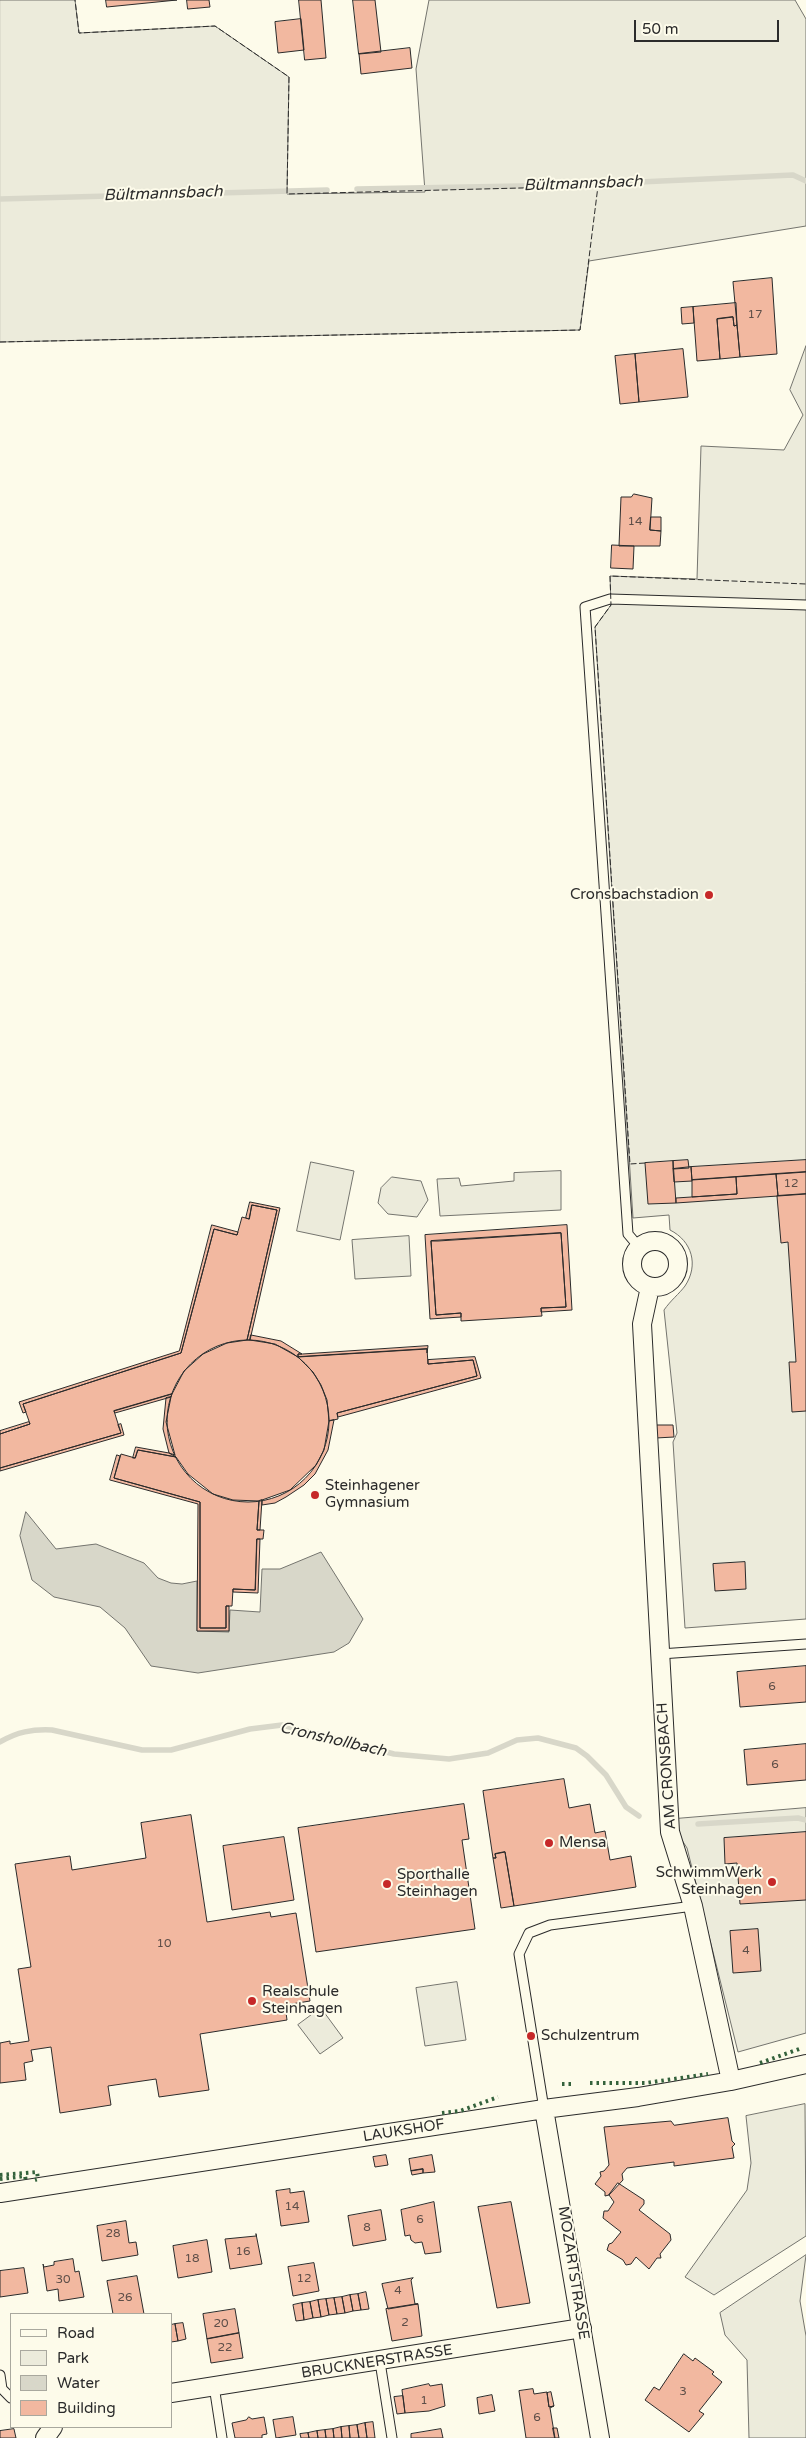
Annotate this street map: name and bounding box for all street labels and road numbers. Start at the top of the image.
street label: AM CRONSBACH [654,1702,680,1830]
street label: LAUKSHOF [362,2116,446,2146]
street label: MOZARTSTRASSE [554,2205,592,2341]
street label: BRUCKNERSTRASSE [300,2341,454,2383]

